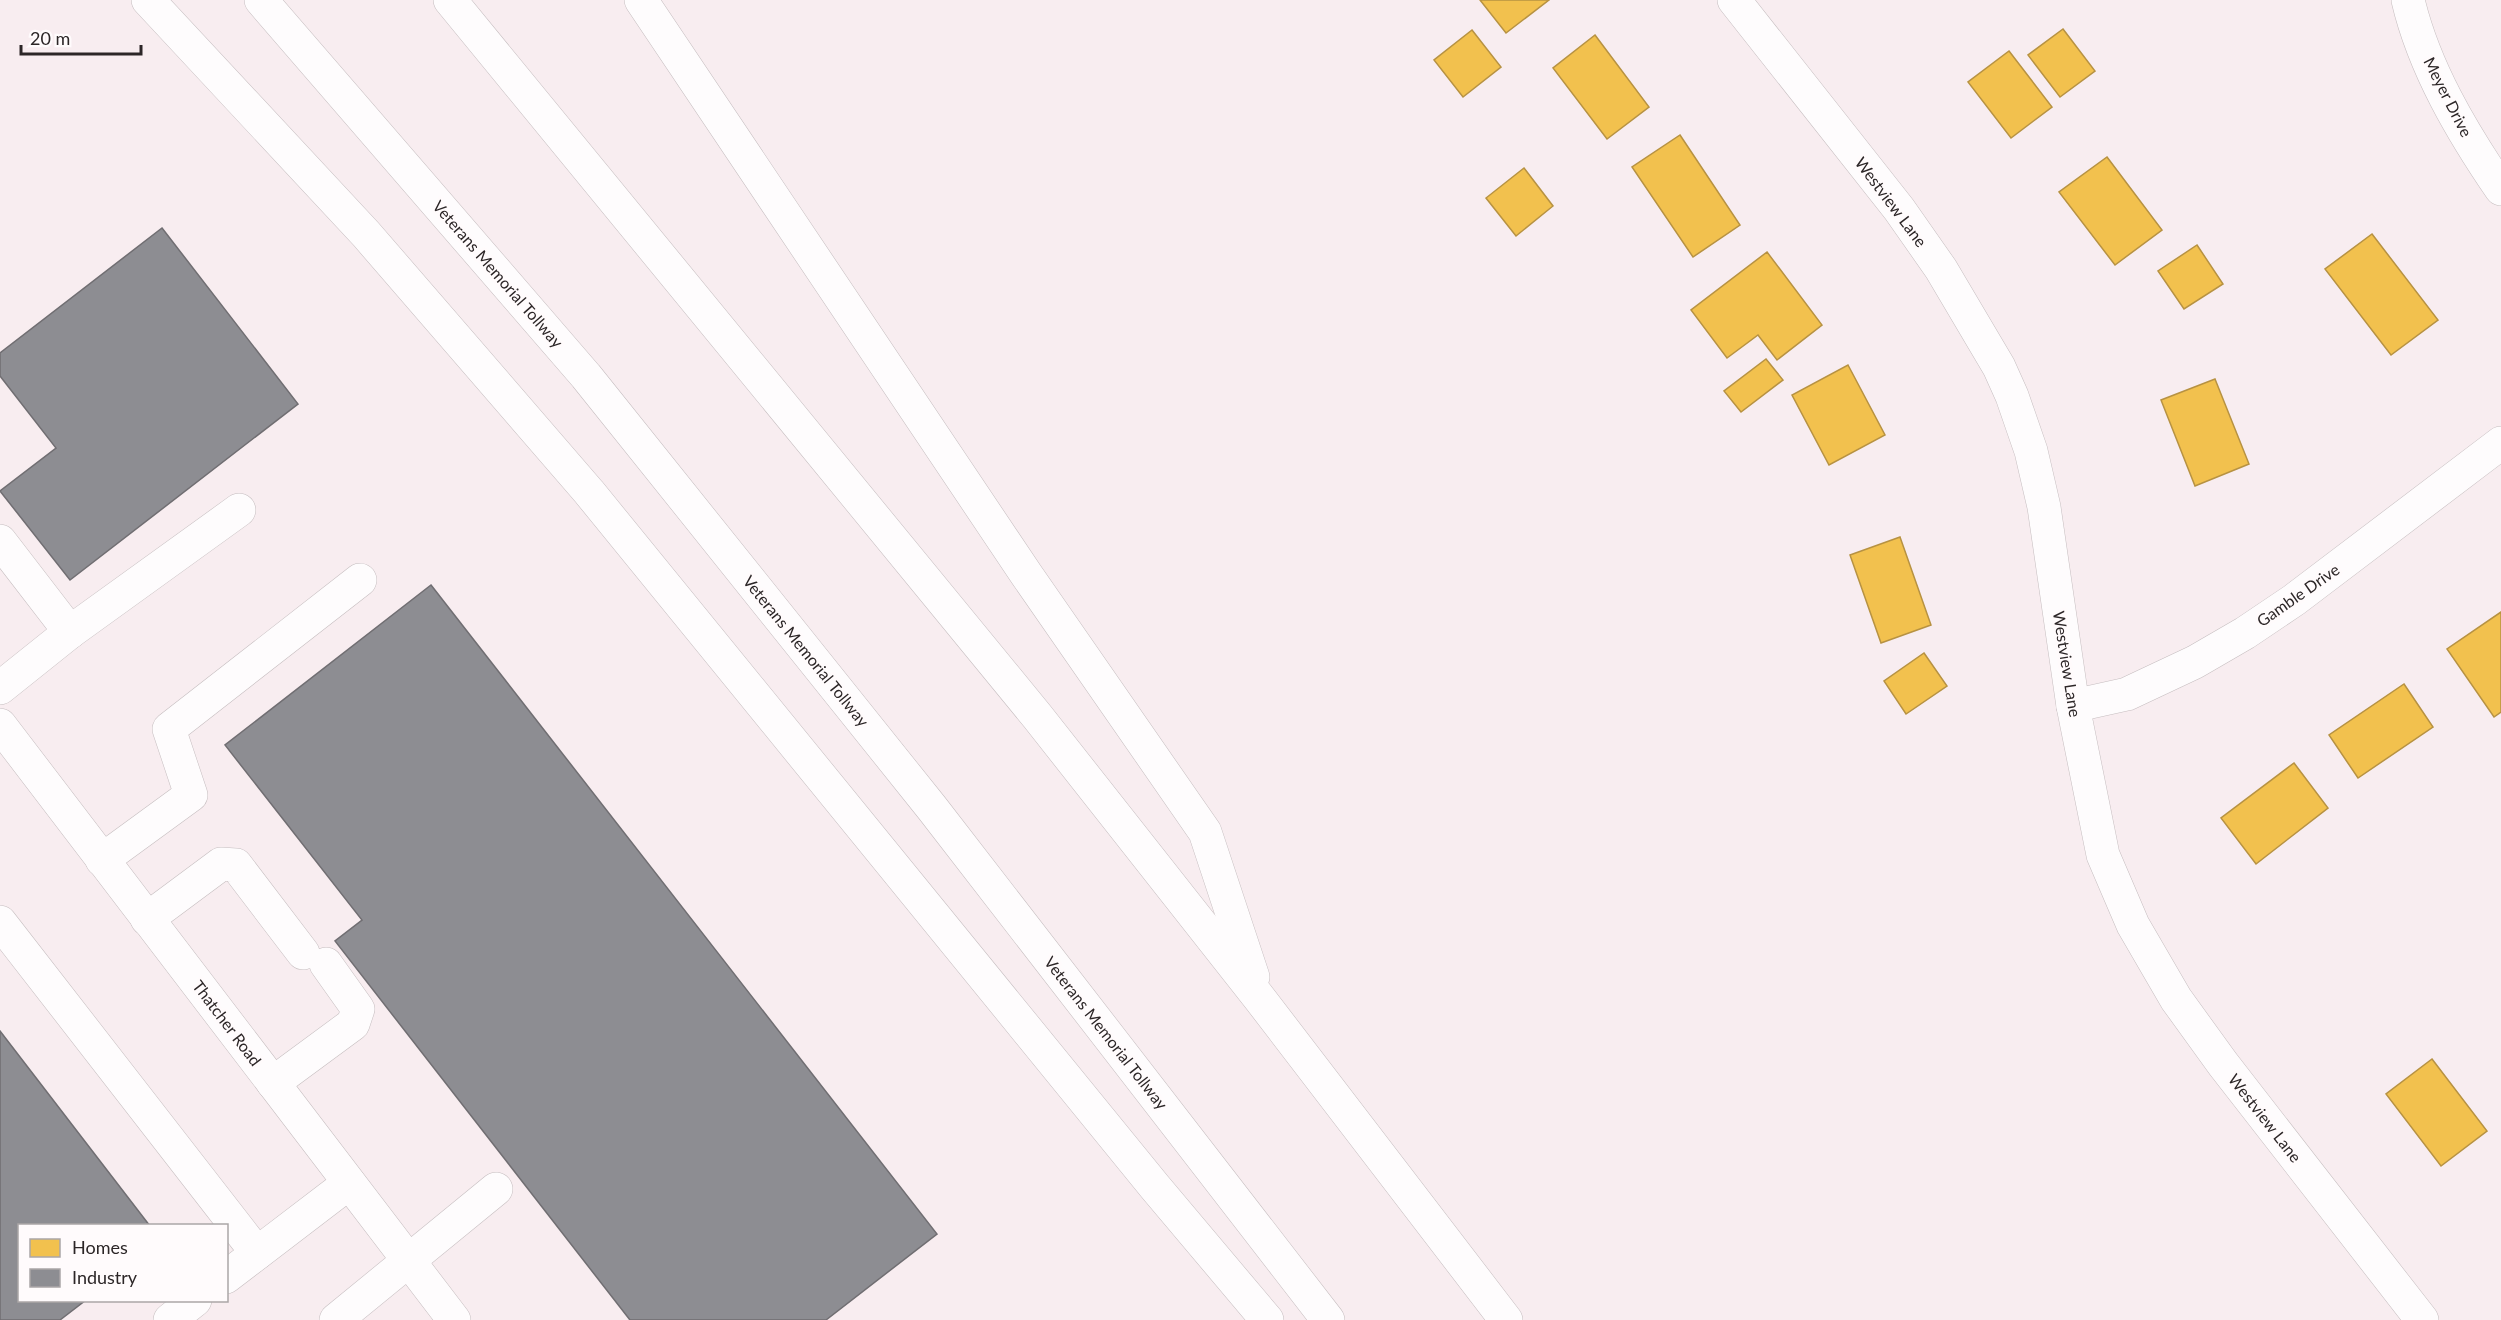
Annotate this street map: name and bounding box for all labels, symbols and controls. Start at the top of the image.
scale bar [21,18,141,56]
text: 20 m [30,27,70,49]
street label: Meyer Drive [2420,54,2477,140]
street label: Westview Lane [1852,153,1931,250]
street label: Veterans Memorial Tollway [429,196,568,352]
street label: Gamble Drive [2253,559,2343,630]
street label: Veterans Memorial Tollway [740,571,874,731]
street label: Westview Lane [2050,610,2085,718]
street label: Veterans Memorial Tollway [1041,953,1172,1113]
street label: Thatcher Road [189,976,266,1069]
street label: Westview Lane [2225,1070,2306,1166]
legend [18,1224,228,1302]
text: Homes [72,1236,128,1258]
text: Industry [72,1266,138,1288]

